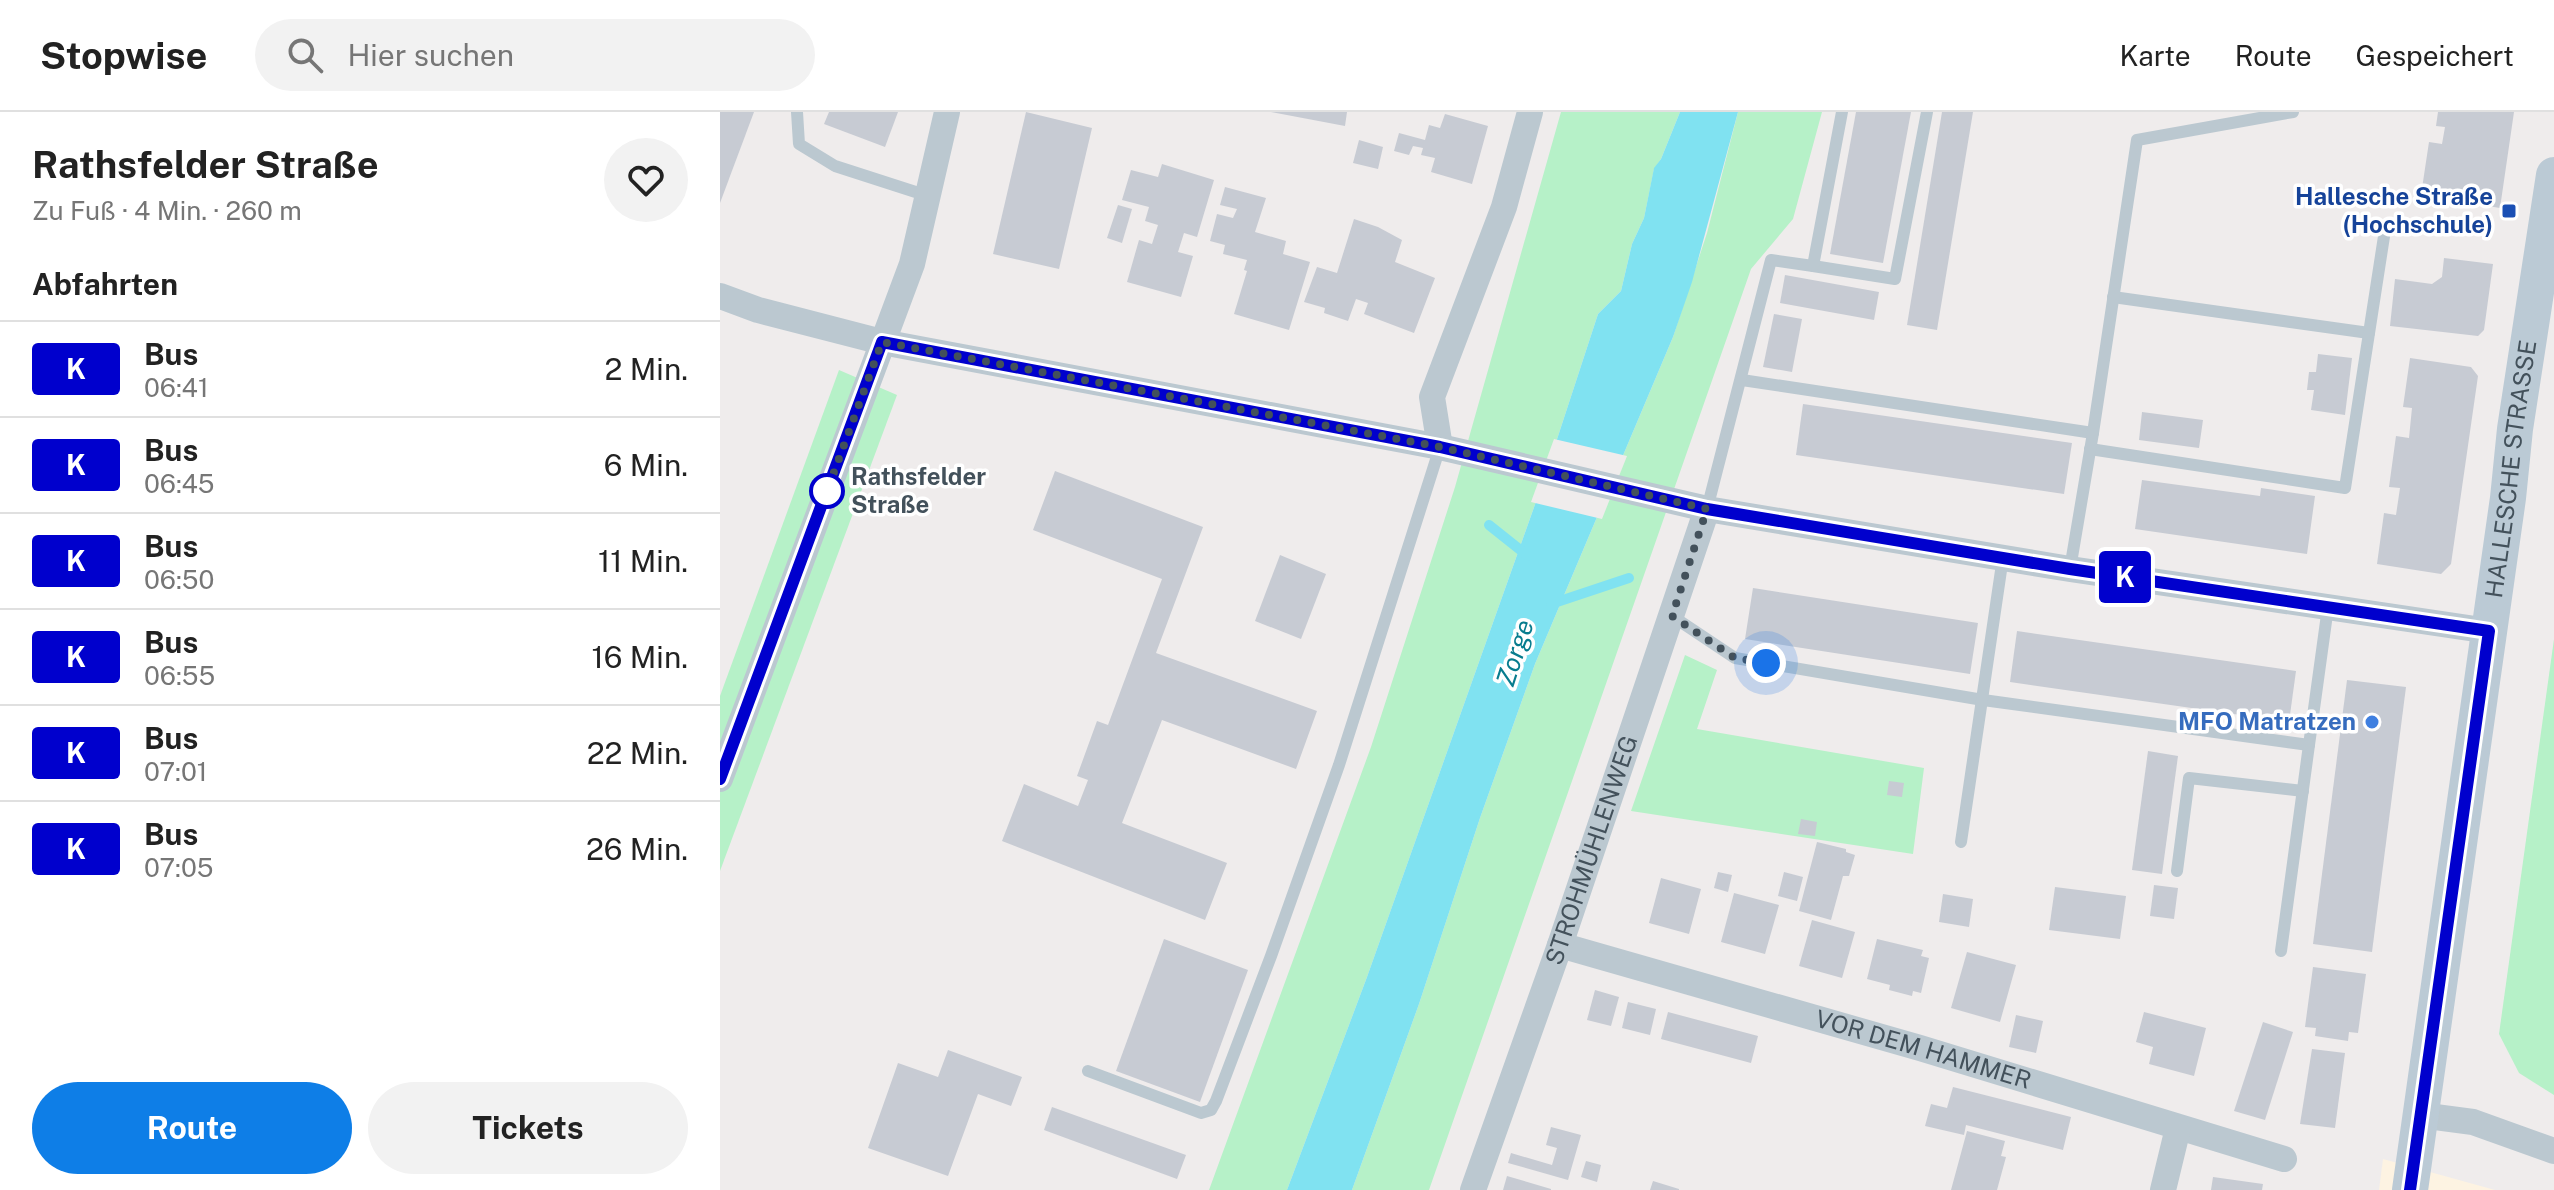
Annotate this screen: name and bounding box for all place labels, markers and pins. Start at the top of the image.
place label: Hallesche Straße (Hochschule) [2295,182,2493,238]
marker: Hallesche Straße (Hochschule) [2500,202,2518,220]
place label: Rathsfelder Straße [851,462,986,518]
marker: Rathsfelder Straße [810,474,844,508]
place label: MFO Matratzen [2178,707,2356,735]
marker: MFO Matratzen [2363,713,2381,731]

